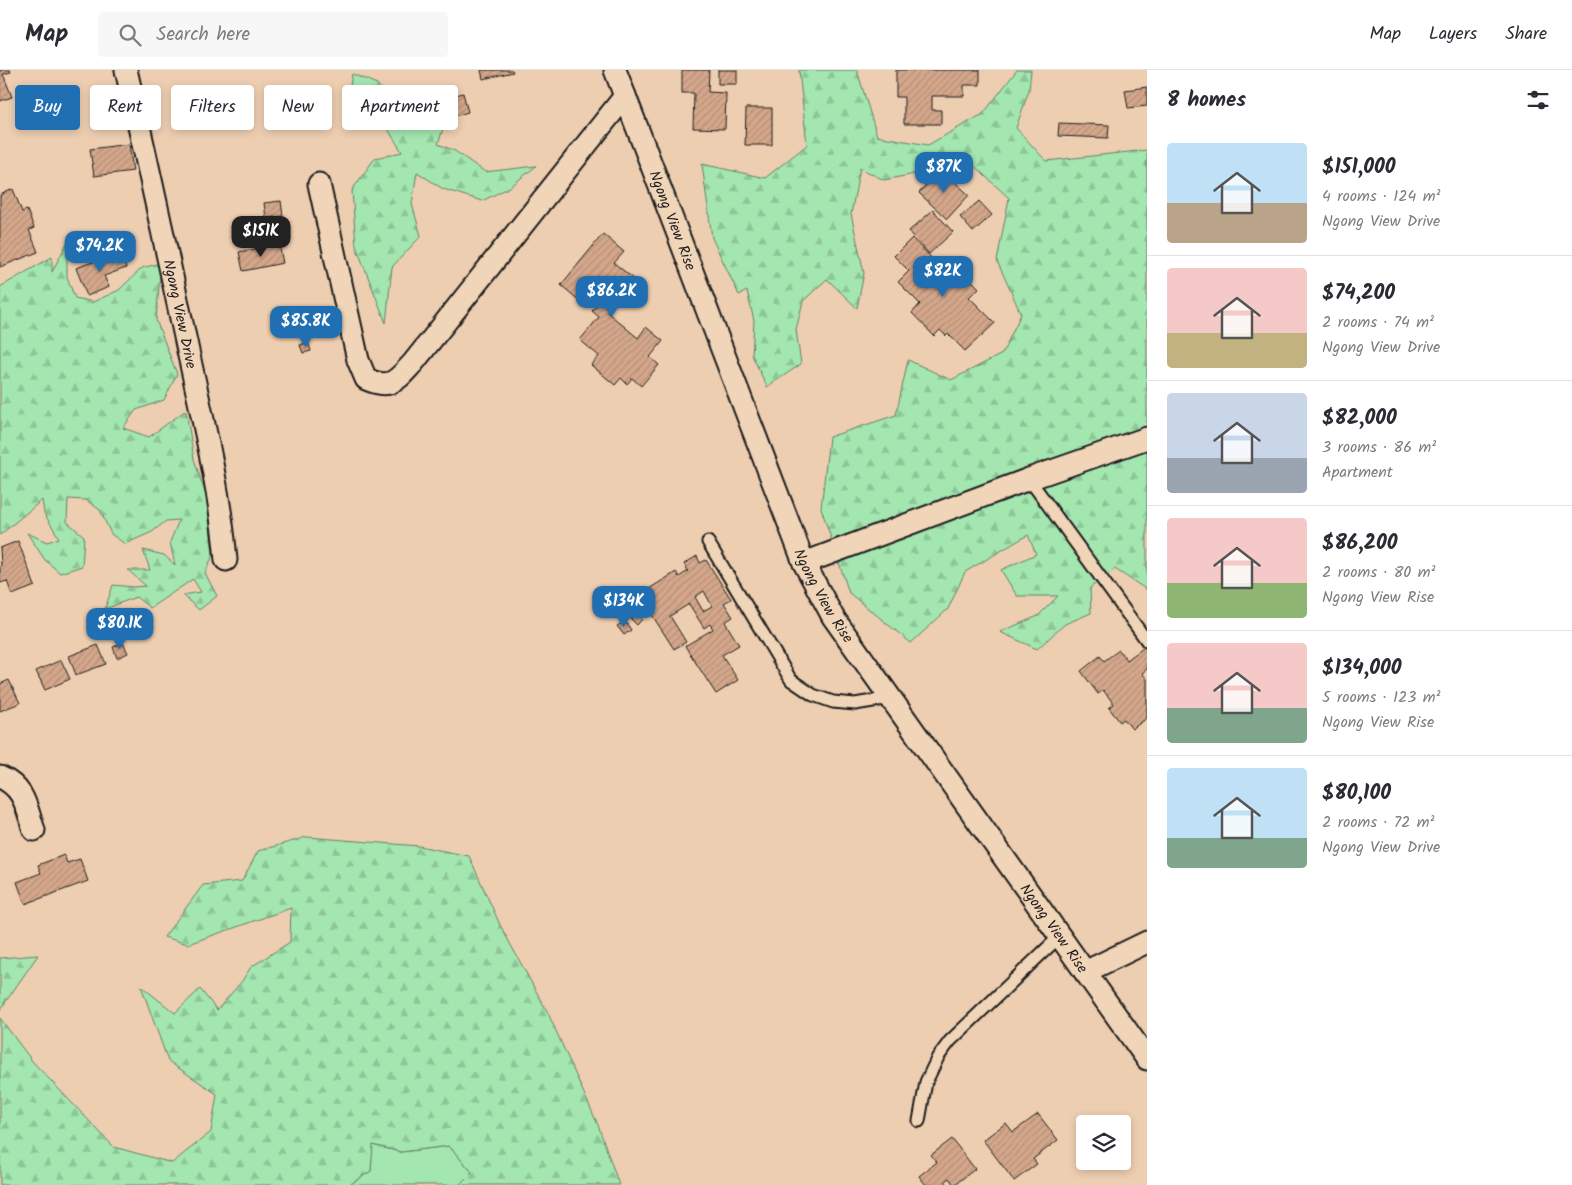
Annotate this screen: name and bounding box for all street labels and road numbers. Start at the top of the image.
street label: Ngong View Rise [642,167,702,274]
street label: Ngong View Drive [156,257,203,371]
street label: Ngong View Rise [787,545,859,649]
street label: Ngong View Rise [1013,879,1094,979]

